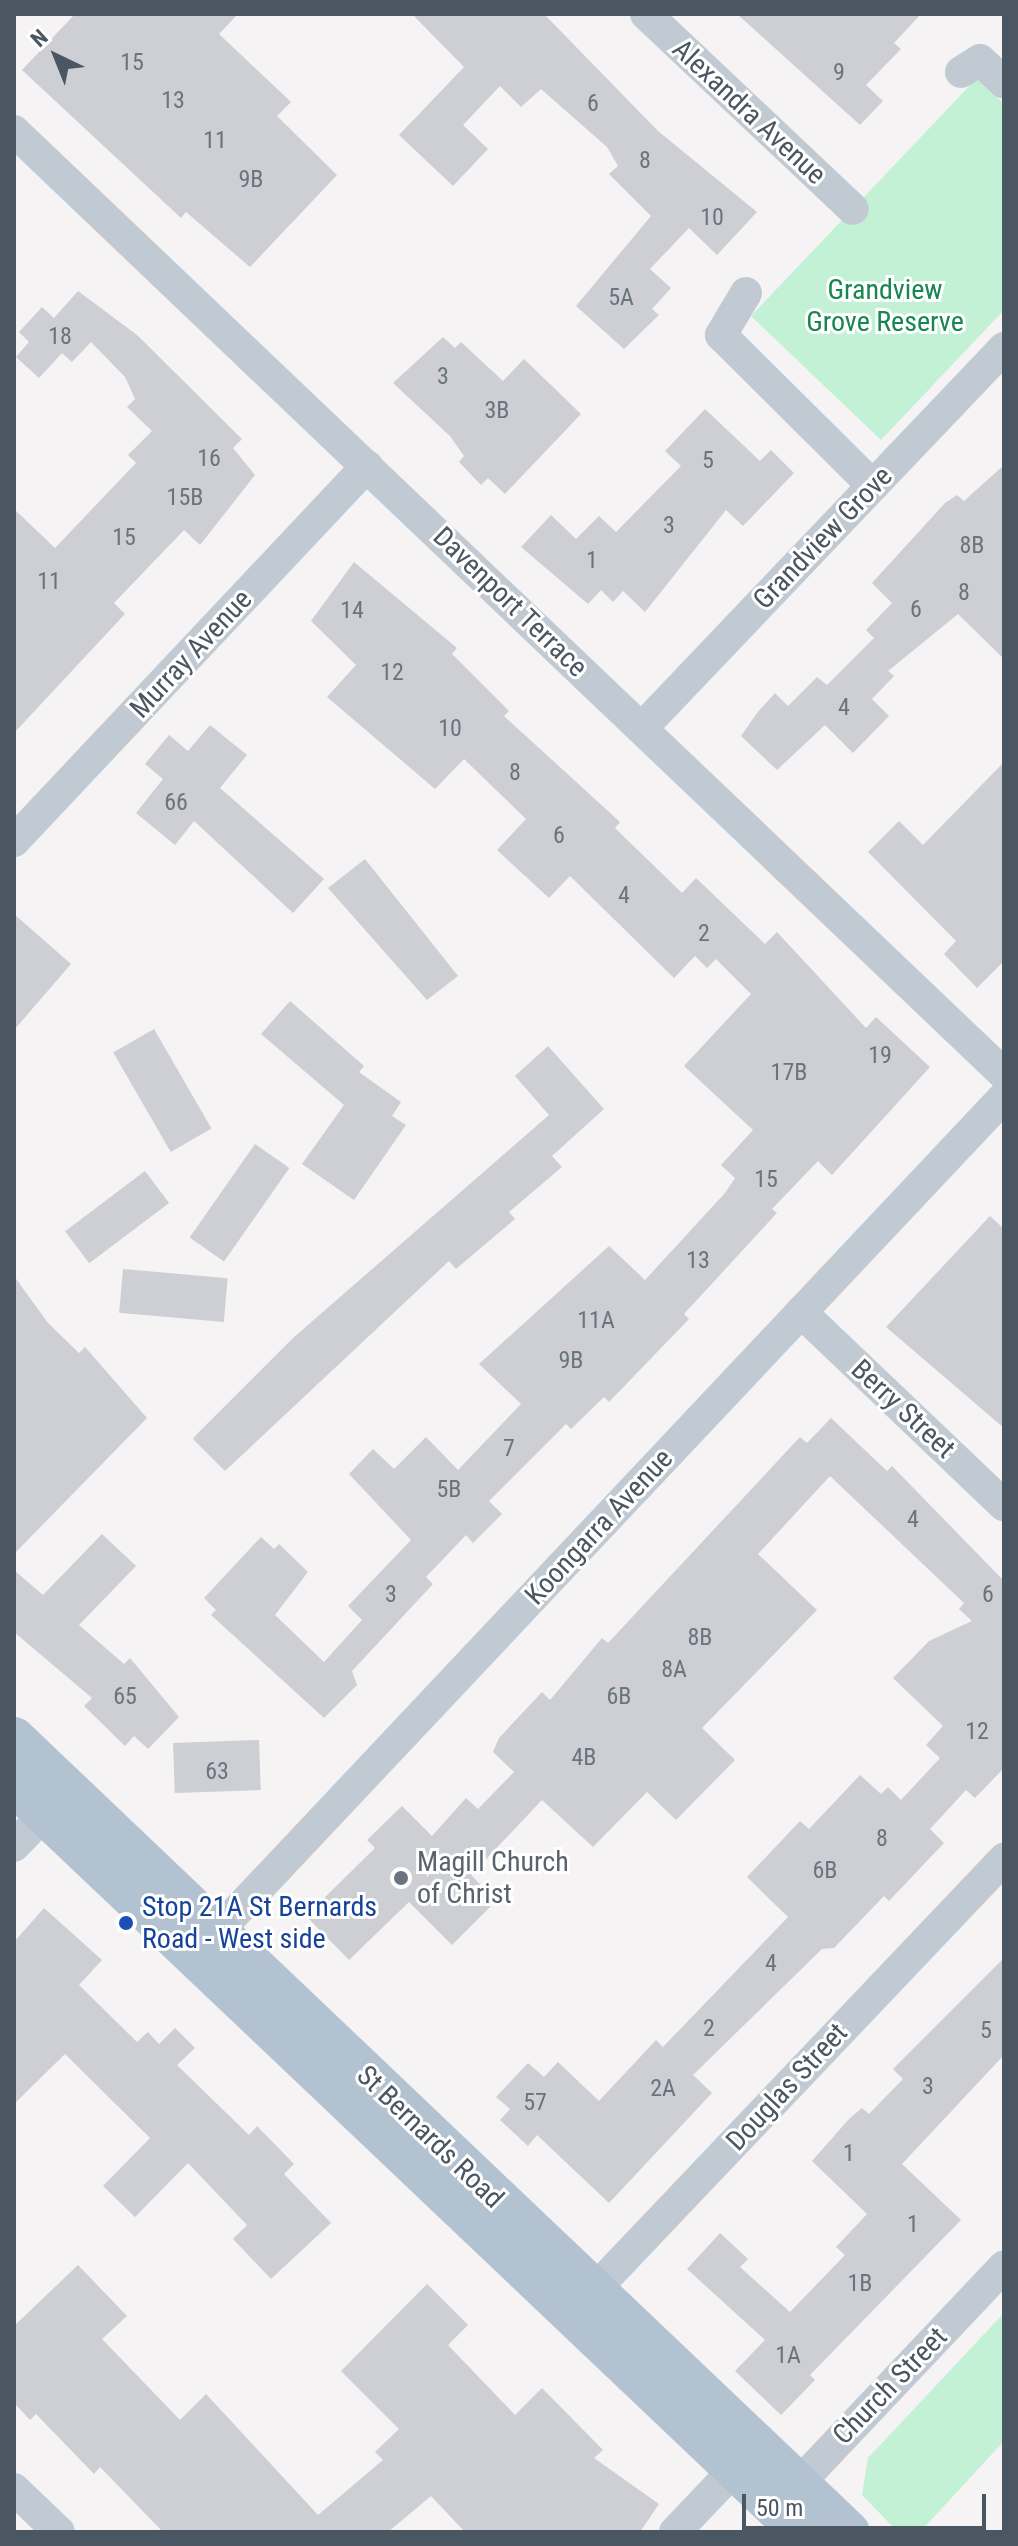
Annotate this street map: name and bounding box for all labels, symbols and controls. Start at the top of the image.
north arrow [16,16,96,96]
text: N [26,24,53,52]
street label: Alexandra Avenue [665,32,833,192]
house number: 15 [120,49,144,77]
house number: 9 [833,59,845,87]
house number: 13 [161,87,185,115]
house number: 6 [587,90,599,118]
house number: 11 [203,127,227,155]
house number: 8 [639,147,651,175]
house number: 9B [239,166,263,194]
house number: 10 [700,204,724,232]
park label: Grandview Grove Reserve [806,273,964,339]
house number: 5A [608,284,634,312]
house number: 18 [48,323,72,351]
house number: 3 [437,363,449,391]
house number: 3B [485,397,509,425]
house number: 16 [197,445,221,473]
house number: 5 [702,447,714,475]
street label: Grandview Grove [747,460,899,616]
house number: 15B [167,484,203,512]
house number: 3 [663,512,675,540]
street label: Davenport Terrace [426,520,594,684]
house number: 15 [112,524,136,552]
house number: 8B [960,532,984,560]
house number: 1 [586,547,598,575]
house number: 11 [37,568,61,596]
house number: 8 [958,579,970,607]
street label: Murray Avenue [123,583,259,725]
house number: 6 [910,596,922,624]
house number: 14 [340,597,364,625]
house number: 12 [380,659,404,687]
house number: 4 [838,694,850,722]
house number: 10 [438,715,462,743]
house number: 8 [509,759,521,787]
house number: 66 [164,789,188,817]
house number: 6 [553,822,565,850]
house number: 4 [618,882,630,910]
house number: 2 [698,920,710,948]
house number: 19 [868,1042,892,1070]
house number: 17B [771,1059,807,1087]
house number: 15 [754,1166,778,1194]
house number: 13 [686,1247,710,1275]
house number: 11A [577,1307,615,1335]
house number: 9B [559,1347,583,1375]
street label: Berry Street [844,1353,962,1465]
house number: 7 [503,1435,515,1463]
street label: Koongarra Avenue [518,1442,680,1612]
house number: 5B [437,1476,461,1504]
house number: 4 [907,1506,919,1534]
house number: 3 [385,1581,397,1609]
house number: 6 [982,1581,994,1609]
house number: 8B [688,1624,712,1652]
house number: 8A [661,1656,687,1684]
house number: 65 [113,1683,137,1711]
house number: 6B [607,1683,631,1711]
house number: 12 [965,1718,989,1746]
house number: 4B [572,1744,596,1772]
house number: 63 [205,1758,229,1786]
house number: 8 [876,1825,888,1853]
place label: Magill Church of Christ [417,1845,569,1911]
house number: 6B [813,1857,837,1885]
marker: Magill Church of Christ [392,1869,410,1887]
place label: Stop 21A St Bernards Road - West side [142,1890,377,1956]
marker: Stop 21A St Bernards Road - West side [117,1914,135,1932]
house number: 4 [765,1950,777,1978]
house number: 2 [703,2015,715,2043]
street label: Douglas Street [719,2016,855,2158]
house number: 5 [980,2017,992,2045]
street label: St Bernards Road [350,2059,510,2215]
house number: 3 [922,2073,934,2101]
house number: 2A [650,2075,676,2103]
house number: 57 [523,2089,547,2117]
house number: 1 [843,2140,855,2168]
house number: 1 [907,2211,919,2239]
house number: 1B [848,2270,872,2298]
street label: Church Street [826,2320,954,2452]
house number: 1A [775,2342,801,2370]
scale bar [746,2478,990,2528]
text: 50 m [756,2494,803,2522]

